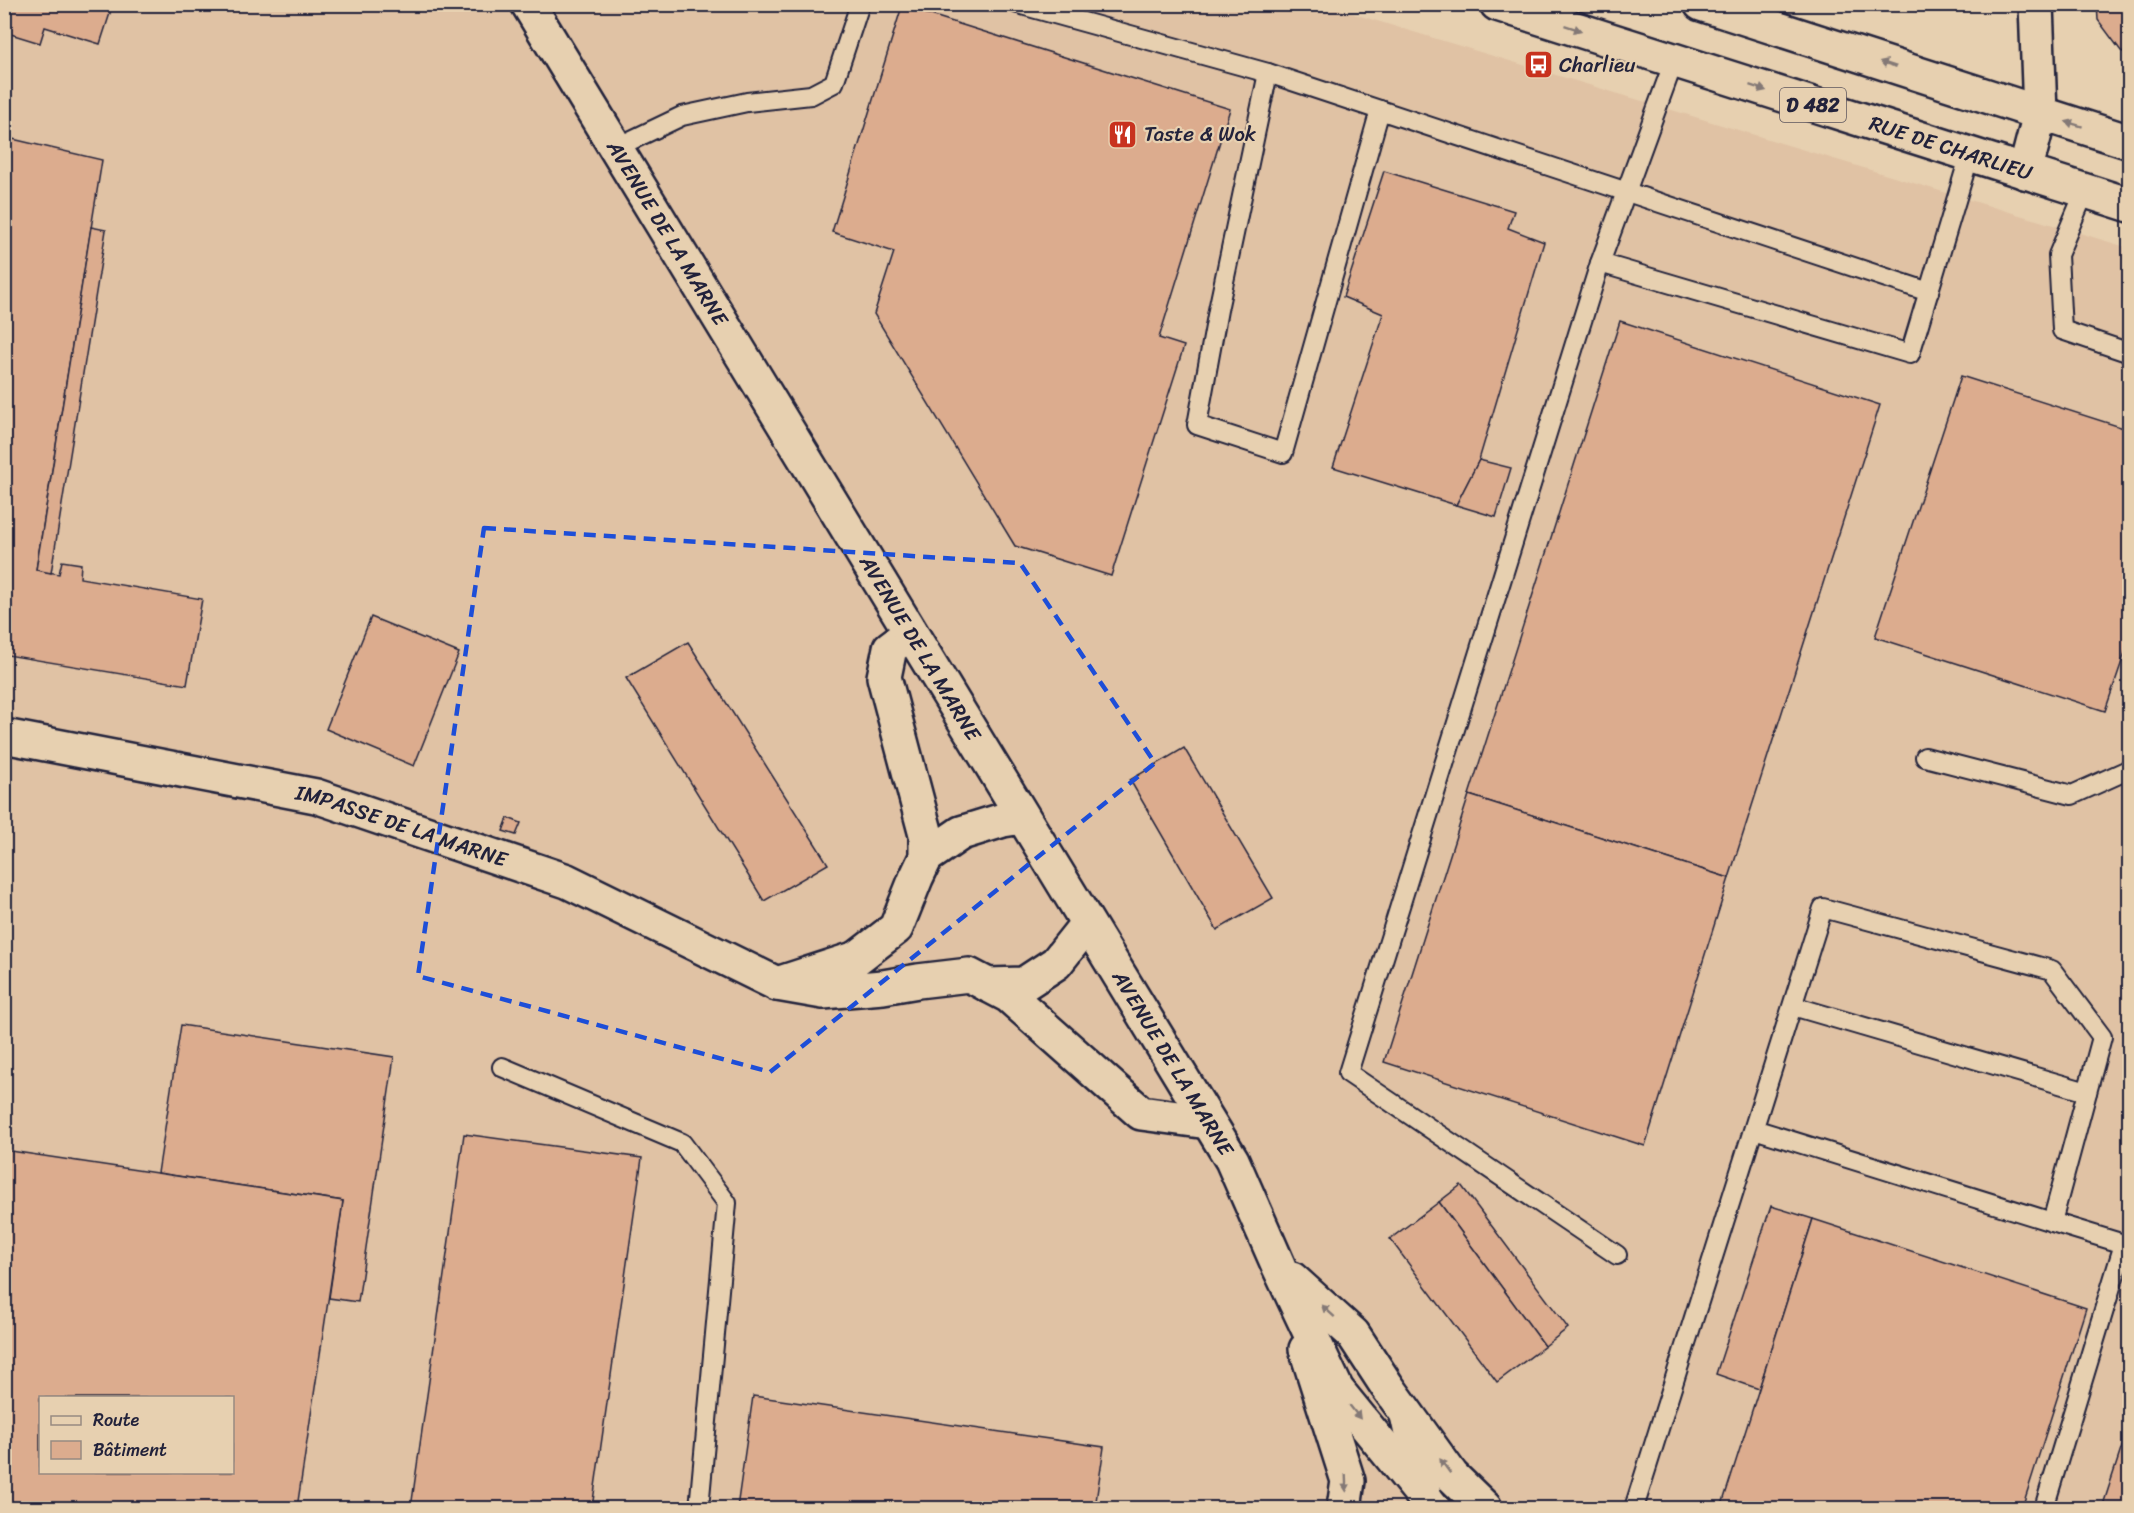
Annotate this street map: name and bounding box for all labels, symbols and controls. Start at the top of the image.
one-way arrow [1564,24,1582,34]
place label: Charlieu [1559,46,1636,84]
bus stop icon: Charlieu [1522,49,1554,81]
one-way arrow [1879,59,1897,68]
one-way arrow [1749,83,1767,93]
road number: D 482 [1780,88,1846,122]
street label: RUE DE CHARLIEU [1864,104,2038,192]
place label: Taste & Wok [1144,115,1257,153]
restaurant icon: Taste & Wok [1107,118,1139,150]
one-way arrow [2065,119,2083,129]
street label: AVENUE DE LA MARNE [595,132,739,335]
street label: AVENUE DE LA MARNE [848,547,992,750]
street label: IMPASSE DE LA MARNE [291,773,514,879]
street label: AVENUE DE LA MARNE [1101,962,1245,1165]
one-way arrow [1321,1305,1336,1318]
legend [39,1396,234,1474]
text: Route [93,1404,140,1436]
one-way arrow [1348,1404,1361,1420]
text: Bâtiment [93,1434,167,1466]
one-way arrow [1439,1458,1451,1474]
one-way arrow [1341,1474,1351,1493]

